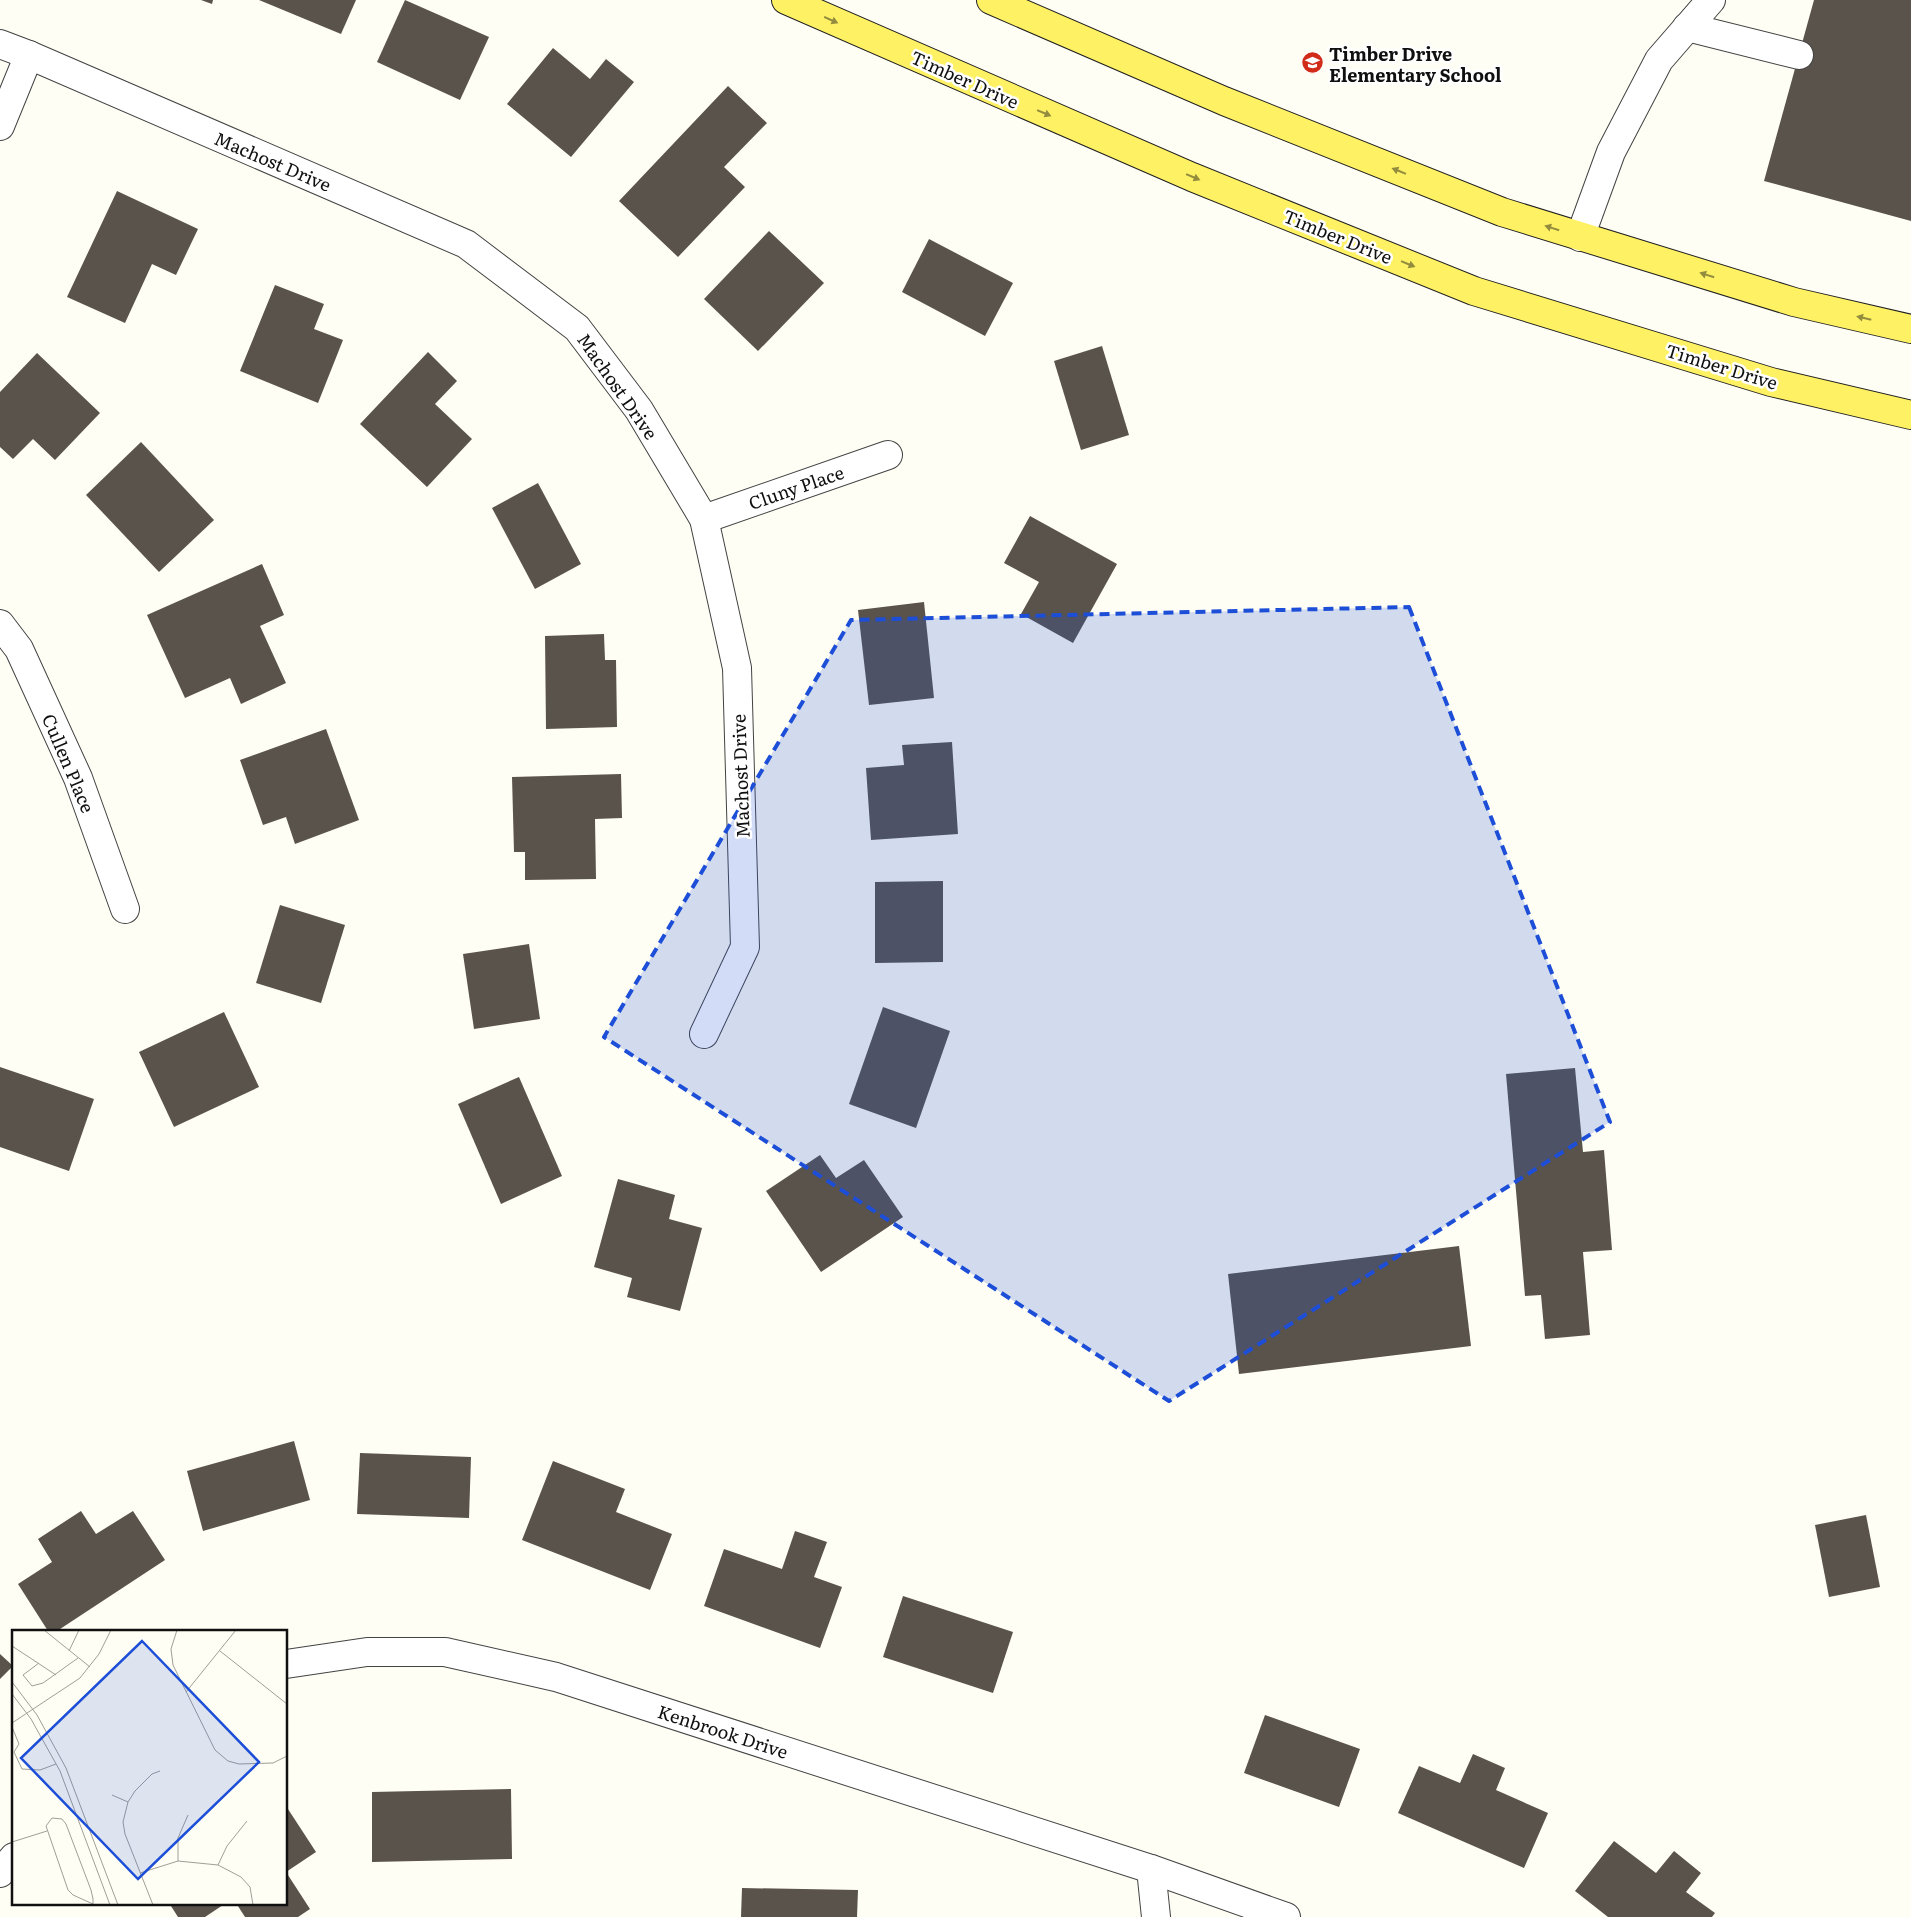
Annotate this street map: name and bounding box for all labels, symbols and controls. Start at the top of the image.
one-way arrow [824,16,838,24]
place label: Timber Drive Elementary School [1329,40,1502,88]
street label: Timber Drive [907,43,1023,115]
school or university icon: Timber Drive Elementary School [1301,51,1325,75]
one-way arrow [1036,110,1051,118]
street label: Machost Drive [210,124,336,198]
one-way arrow [1391,167,1406,175]
one-way arrow [1186,173,1201,181]
street label: Timber Drive [1279,202,1397,270]
one-way arrow [1544,223,1559,231]
one-way arrow [1401,261,1416,269]
one-way arrow [1699,271,1714,279]
one-way arrow [1856,314,1871,322]
street label: Machost Drive [571,327,665,445]
street label: Timber Drive [1663,336,1781,396]
street label: Cluny Place [745,458,847,516]
street label: Cullen Place [36,709,102,817]
street label: Machost Drive [724,713,756,839]
inset map [12,1630,288,1904]
street label: Kenbrook Drive [654,1697,792,1765]

